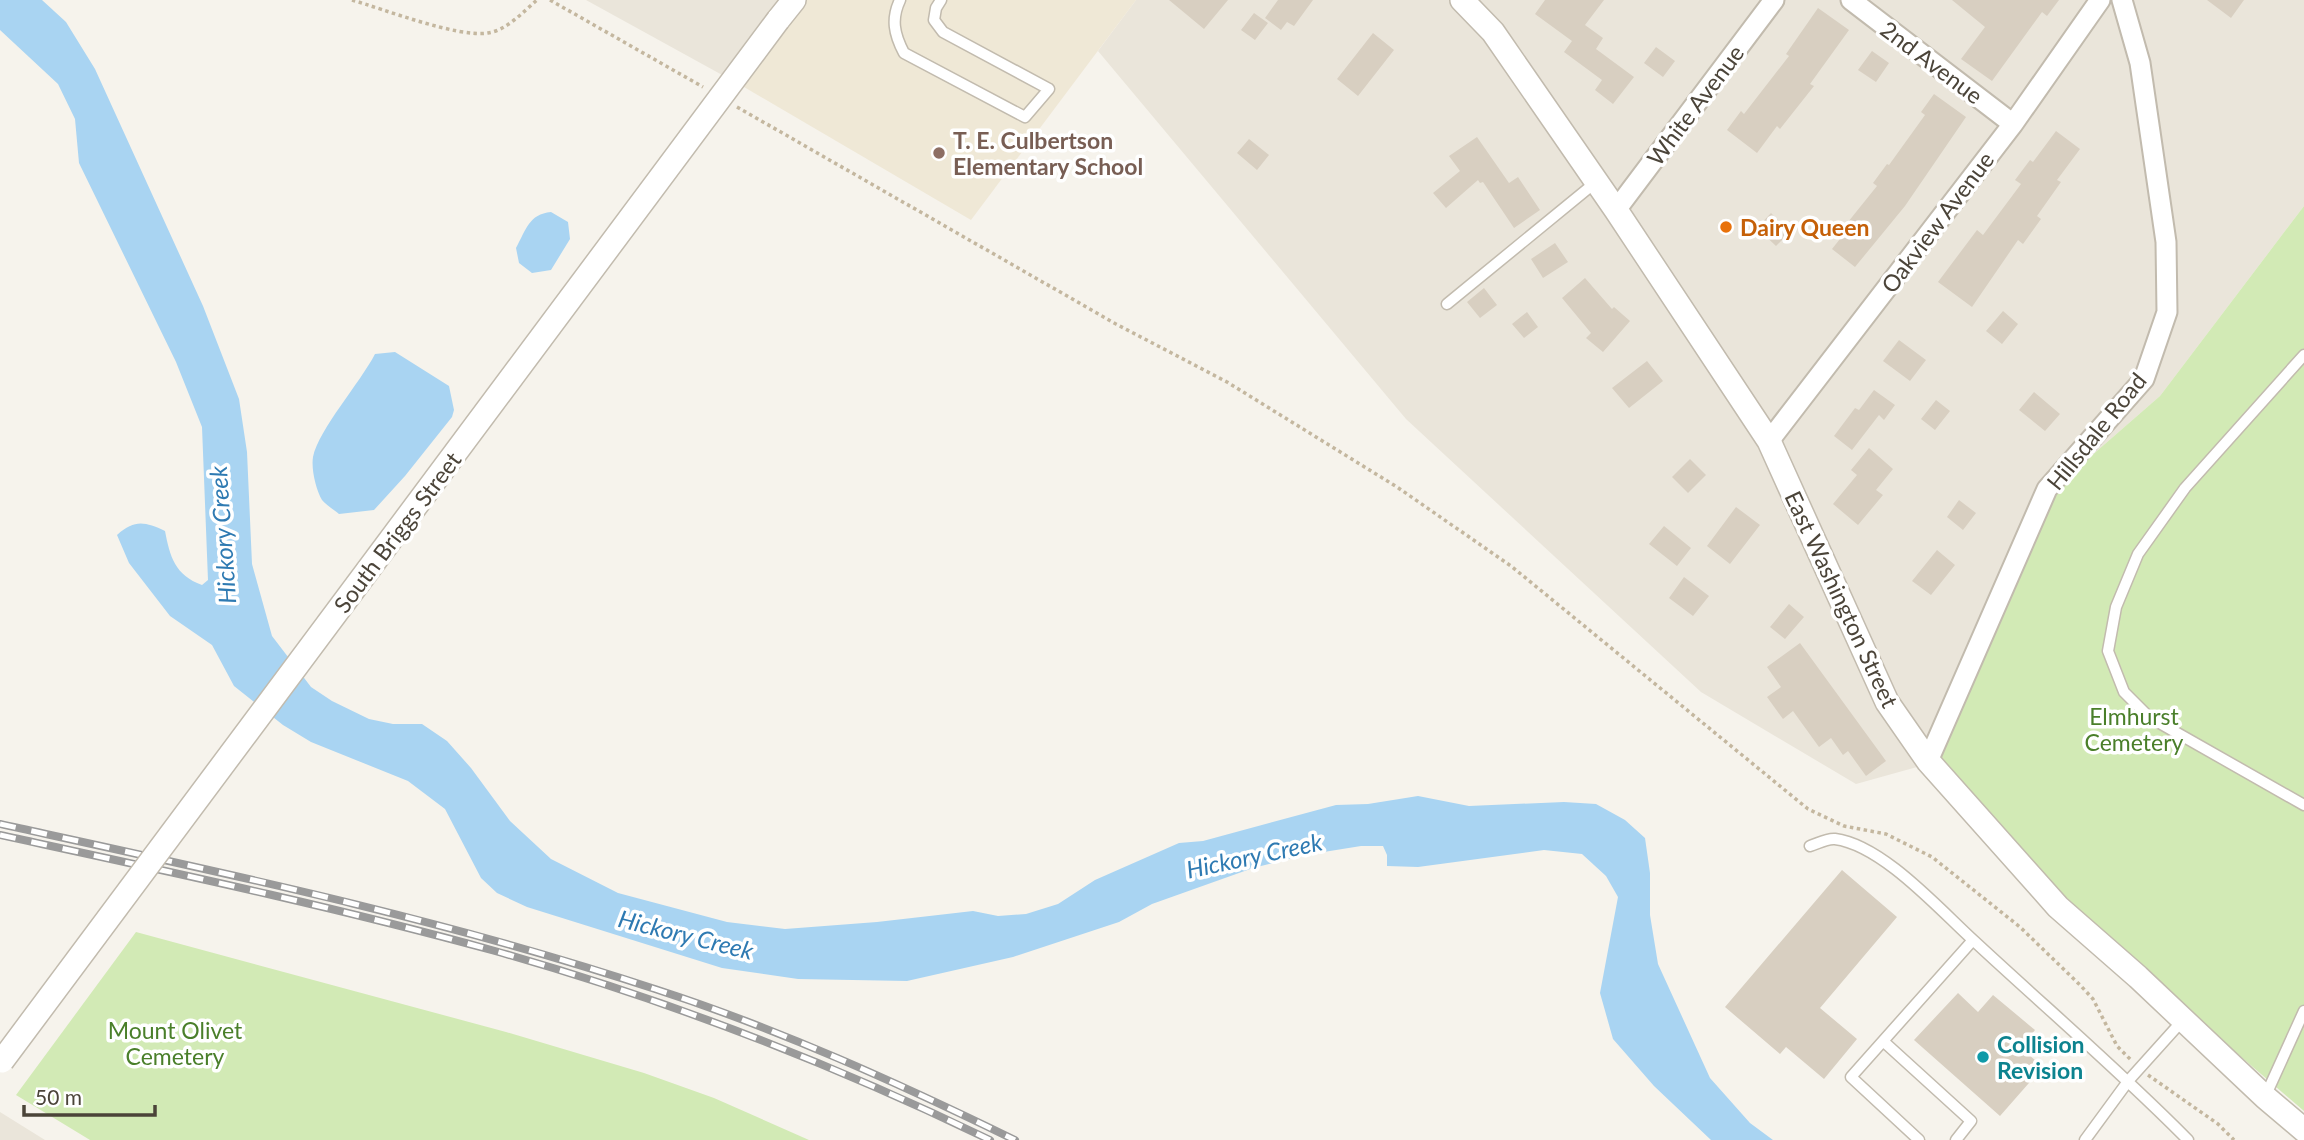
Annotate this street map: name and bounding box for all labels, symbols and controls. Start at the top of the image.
street label: 2nd Avenue [1876,15,1988,109]
street label: White Avenue [1641,39,1749,171]
place label: T. E. Culbertson Elementary School [953,126,1143,180]
marker: T. E. Culbertson Elementary School [931,145,947,161]
street label: Oakview Avenue [1875,146,1999,298]
place label: Dairy Queen [1740,213,1869,241]
marker: Dairy Queen [1718,219,1734,235]
street label: Hillsdale Road [2040,367,2152,495]
street label: South Briggs Street [327,445,467,618]
water label: Hickory Creek [203,464,241,605]
street label: East Washington Street [1779,486,1905,713]
park label: Elmhurst Cemetery [2085,702,2184,756]
water label: Hickory Creek [1183,826,1325,884]
water label: Hickory Creek [615,903,757,965]
park label: Mount Olivet Cemetery [108,1016,243,1070]
place label: Collision Revision [1997,1030,2085,1084]
marker: Collision Revision [1975,1049,1991,1065]
scale bar [24,1074,156,1118]
text: 50 m [35,1084,82,1109]

